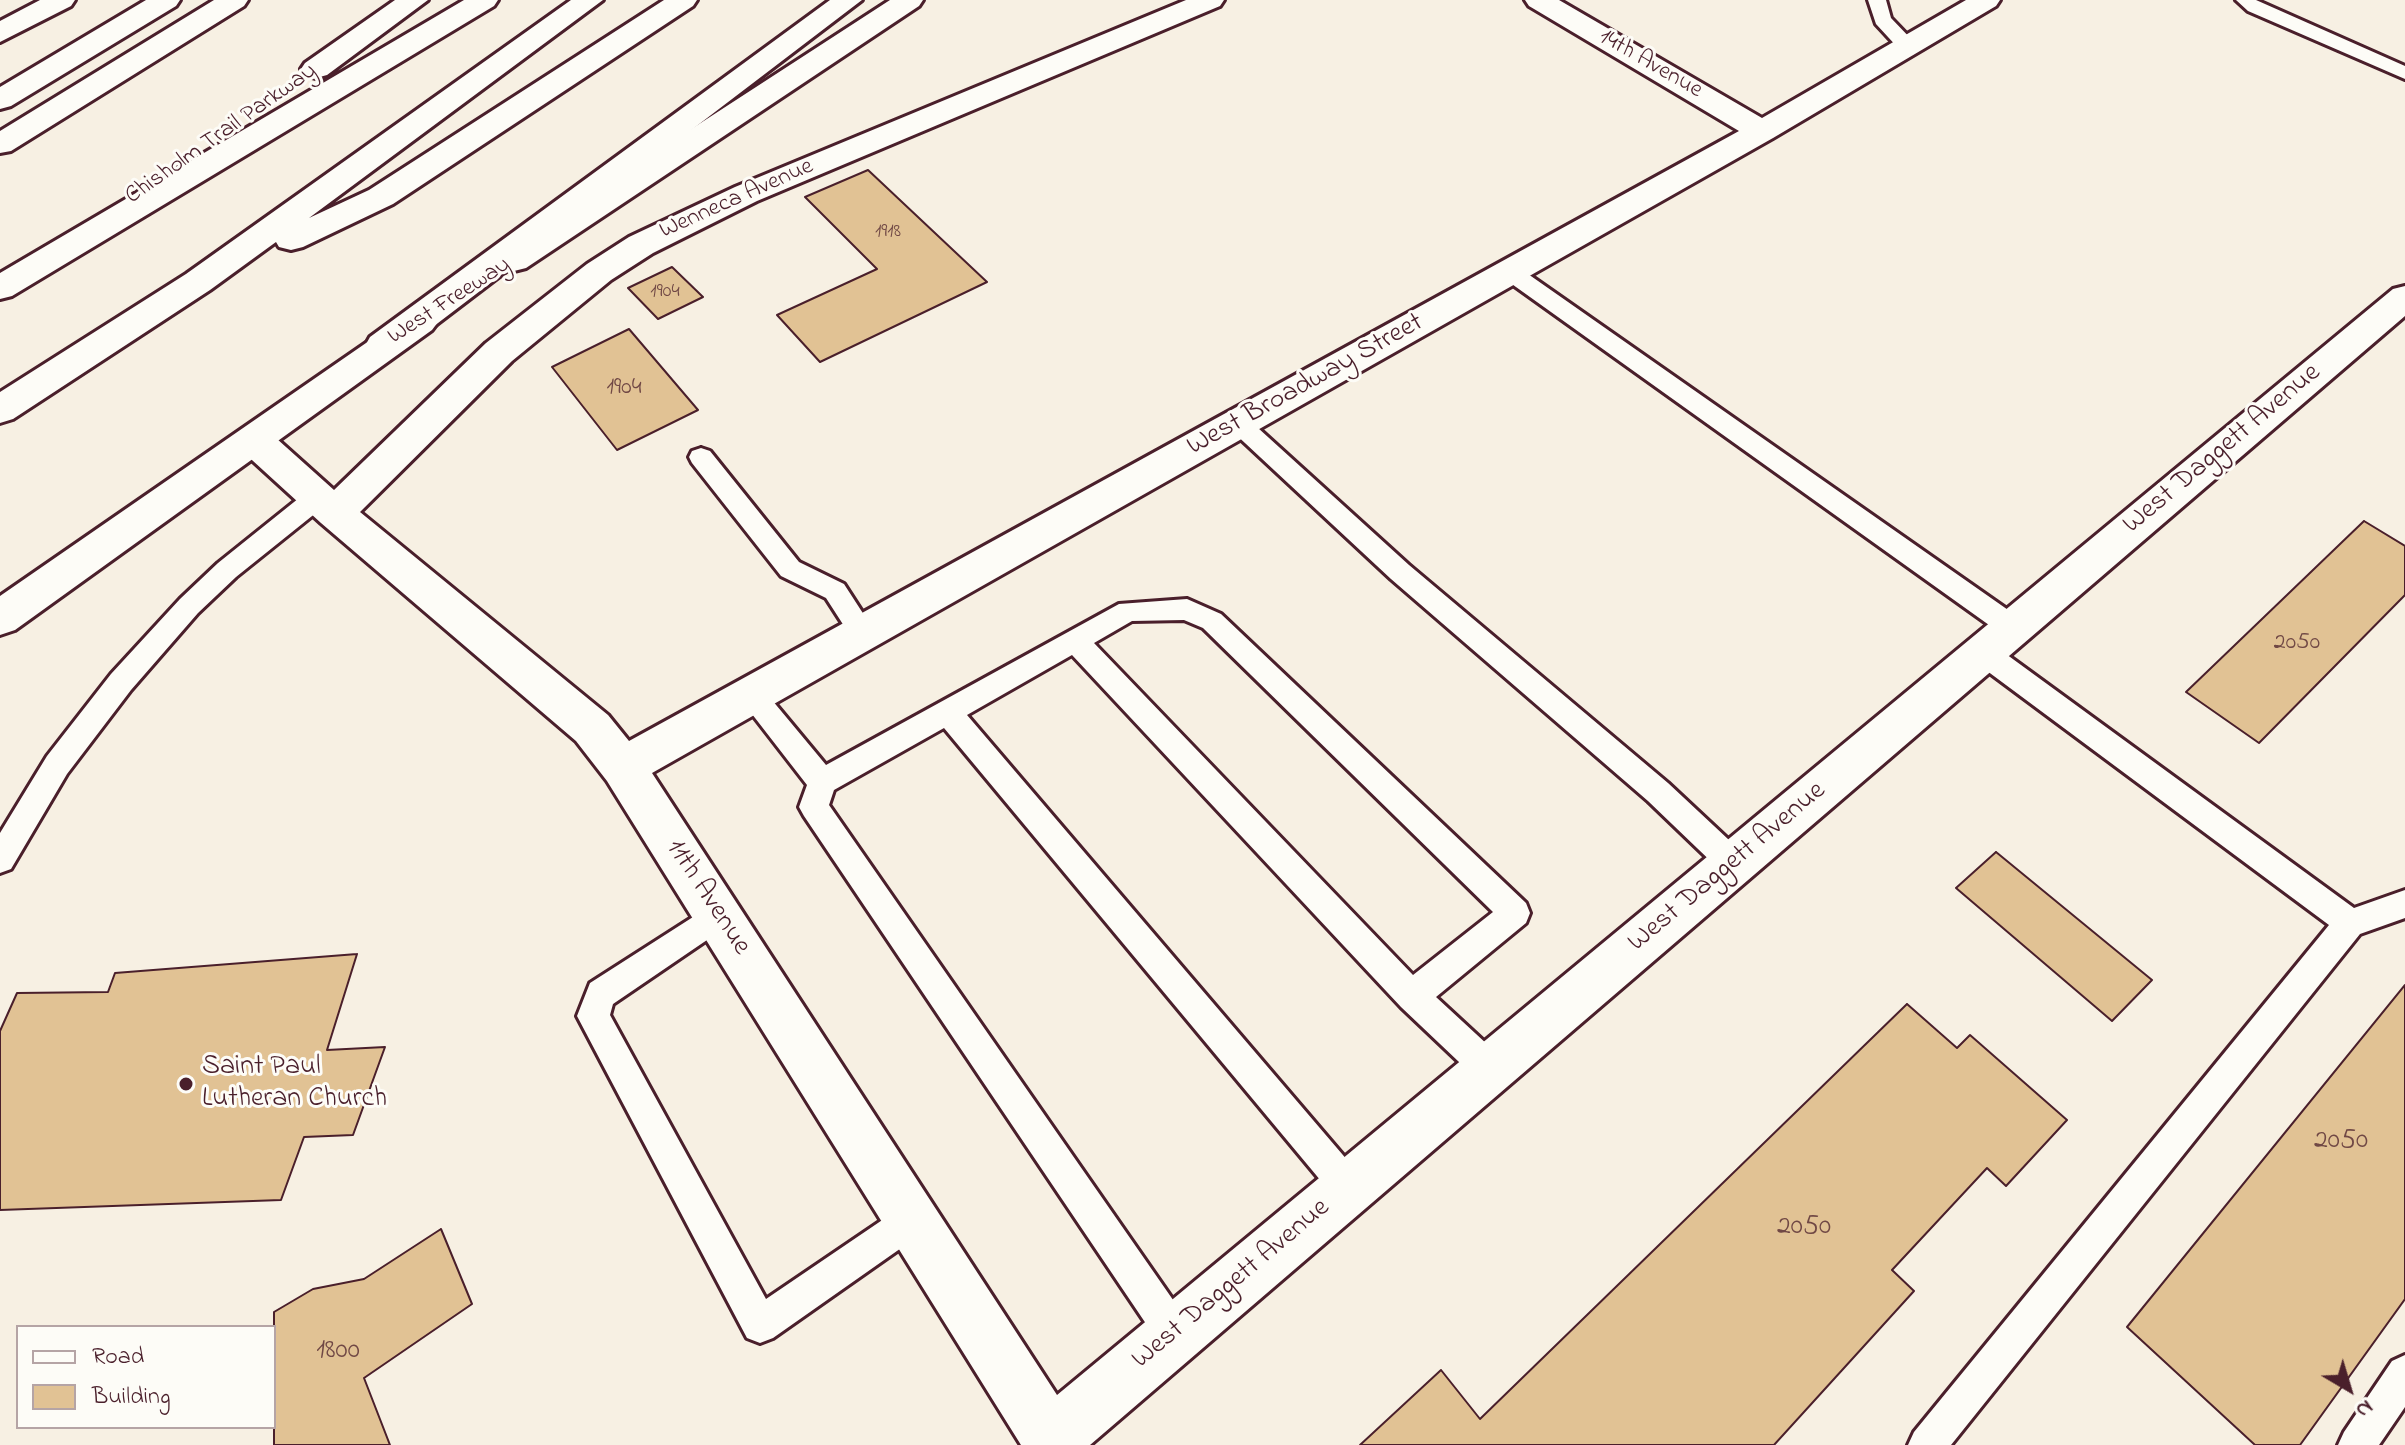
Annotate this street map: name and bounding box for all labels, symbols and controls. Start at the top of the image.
street label: 14th Avenue [1593,24,1707,106]
street label: Chisholm Trail Parkway [121,58,323,212]
street label: Wenneca Avenue [656,153,818,247]
house number: 1918 [875,221,901,245]
street label: West Freeway [383,252,517,352]
house number: 1904 [650,281,680,305]
street label: West Broadway Street [1182,307,1430,465]
street label: West Daggett Avenue [2117,357,2329,543]
house number: 1904 [606,375,642,403]
house number: 2050 [2274,630,2320,658]
street label: West Daggett Avenue [1622,775,1834,961]
street label: 11th Avenue [657,834,757,962]
place label: Saint Paul Lutheran Church [202,1051,387,1117]
marker: Saint Paul Lutheran Church [177,1075,195,1093]
house number: 2050 [2314,1125,2368,1159]
street label: West Daggett Avenue [1126,1192,1338,1378]
house number: 2050 [1777,1211,1831,1245]
legend [16,1325,276,1429]
house number: 1800 [316,1335,360,1369]
text: Road [92,1340,144,1375]
north arrow [2309,1349,2389,1429]
text: Building [92,1380,171,1415]
text: N [2348,1391,2379,1425]

